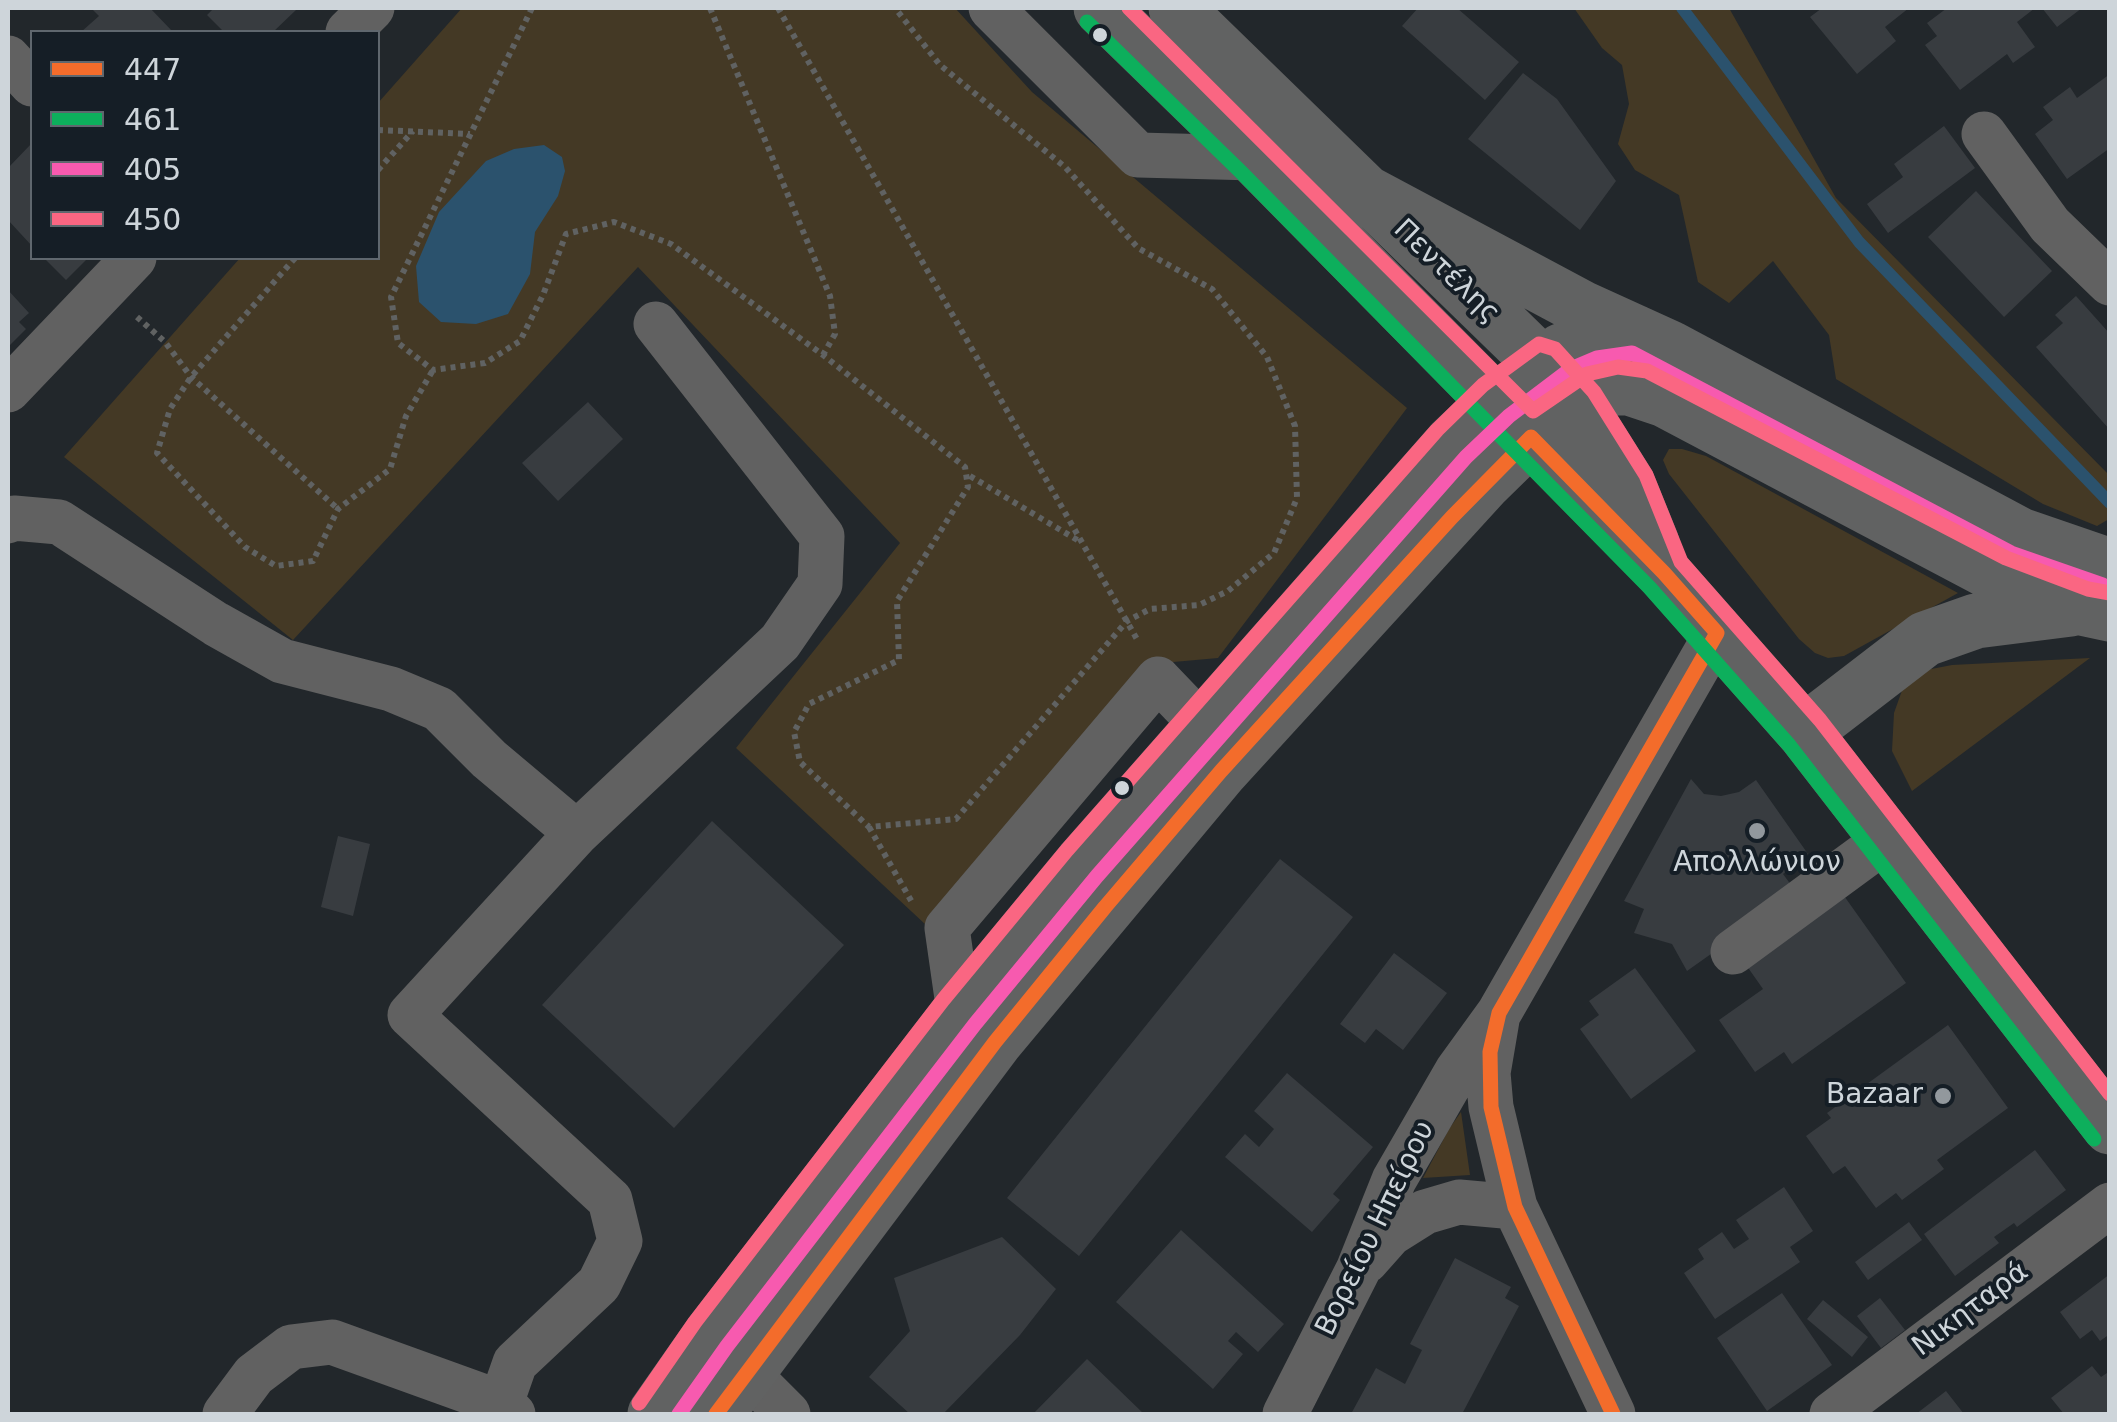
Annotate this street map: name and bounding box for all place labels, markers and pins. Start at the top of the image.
unlabelled marker [1090,25,1110,45]
unlabelled marker [1112,778,1132,798]
marker: Απολλώνιον [1746,820,1768,842]
place label: Απολλώνιον [1673,847,1841,881]
place label: Bazaar [1826,1079,1923,1113]
marker: Bazaar [1932,1085,1954,1107]

